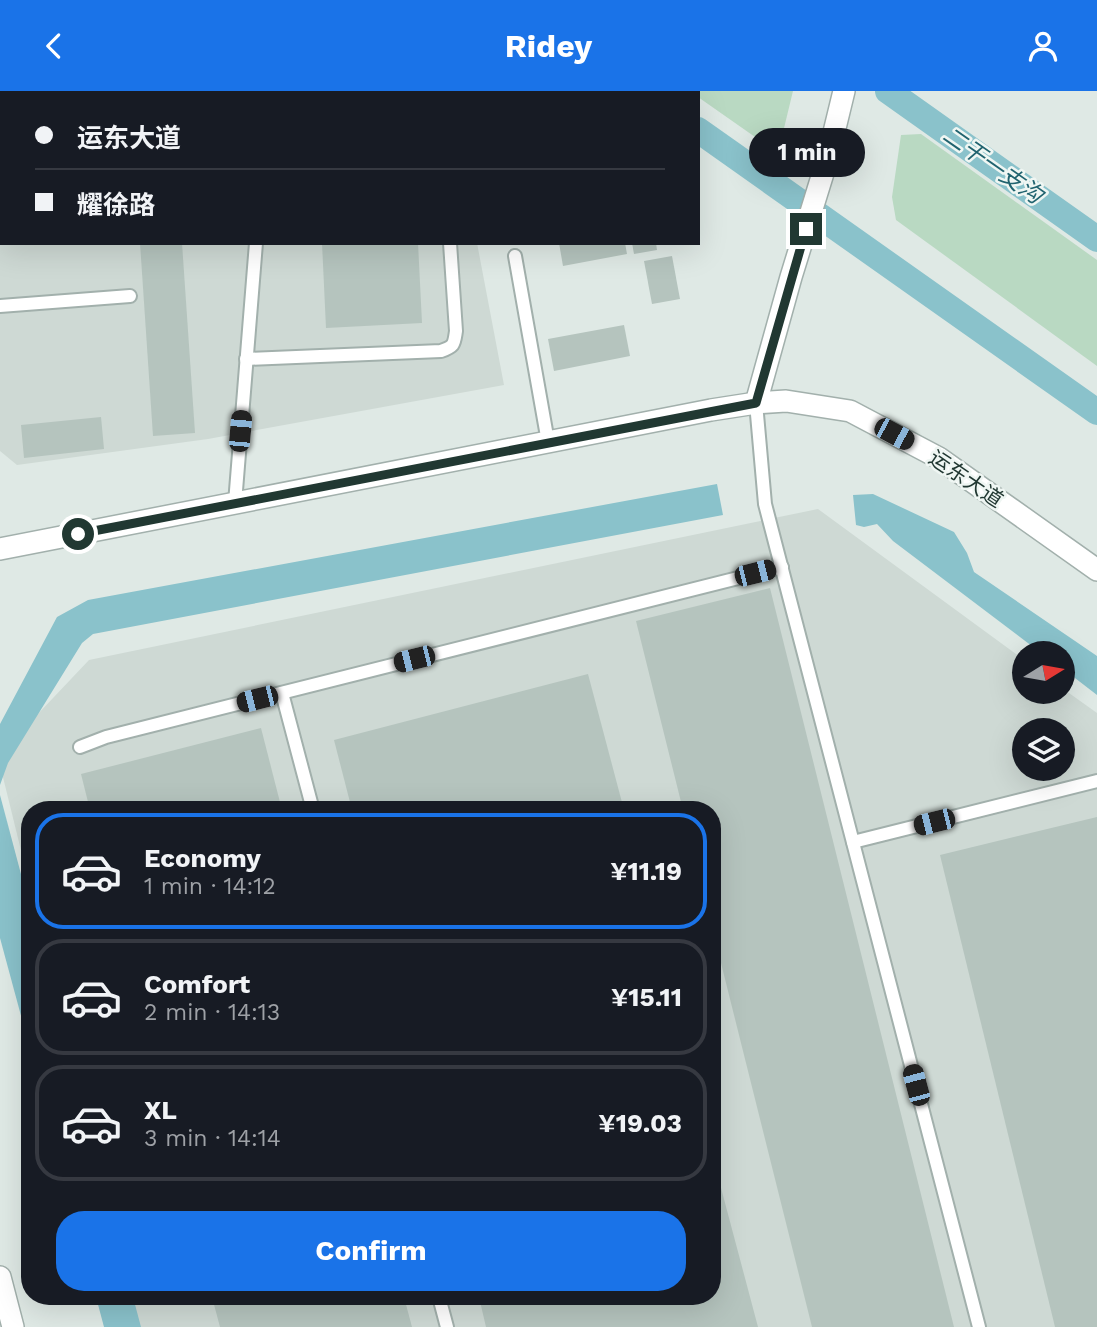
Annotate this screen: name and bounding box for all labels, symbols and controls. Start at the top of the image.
icon: back [35,27,73,65]
text: Ridey [505,27,592,65]
icon: person [1024,27,1062,65]
water label: 二干一支沟 [938,121,1050,211]
text: 运东大道 [77,123,181,153]
callout: 1 min [748,128,864,177]
text: 1 min [777,139,837,166]
text: 耀徐路 [77,190,155,220]
route end [790,213,822,245]
car [228,409,253,453]
car [871,415,918,453]
street label: 运东大道 [924,445,1008,512]
route start [62,518,94,550]
car [733,558,778,588]
north arrow [1012,641,1074,703]
map controls [1012,641,1075,781]
car [392,644,437,674]
car [235,684,280,714]
button: layers [1012,718,1075,781]
car [912,807,957,837]
icon: car [60,840,123,903]
text: Economy [144,843,261,873]
text: ¥11.19 [610,856,682,886]
text: 1 min · 14:12 [144,873,276,900]
icon: car [60,966,123,1029]
text: Comfort [144,969,250,999]
text: ¥15.11 [611,982,682,1012]
text: 2 min · 14:13 [144,999,280,1026]
car [901,1062,932,1108]
icon: car [60,1092,123,1155]
text: XL [144,1095,177,1125]
text: ¥19.03 [598,1108,682,1138]
text: 3 min · 14:14 [144,1125,281,1152]
button: Confirm [56,1211,686,1291]

